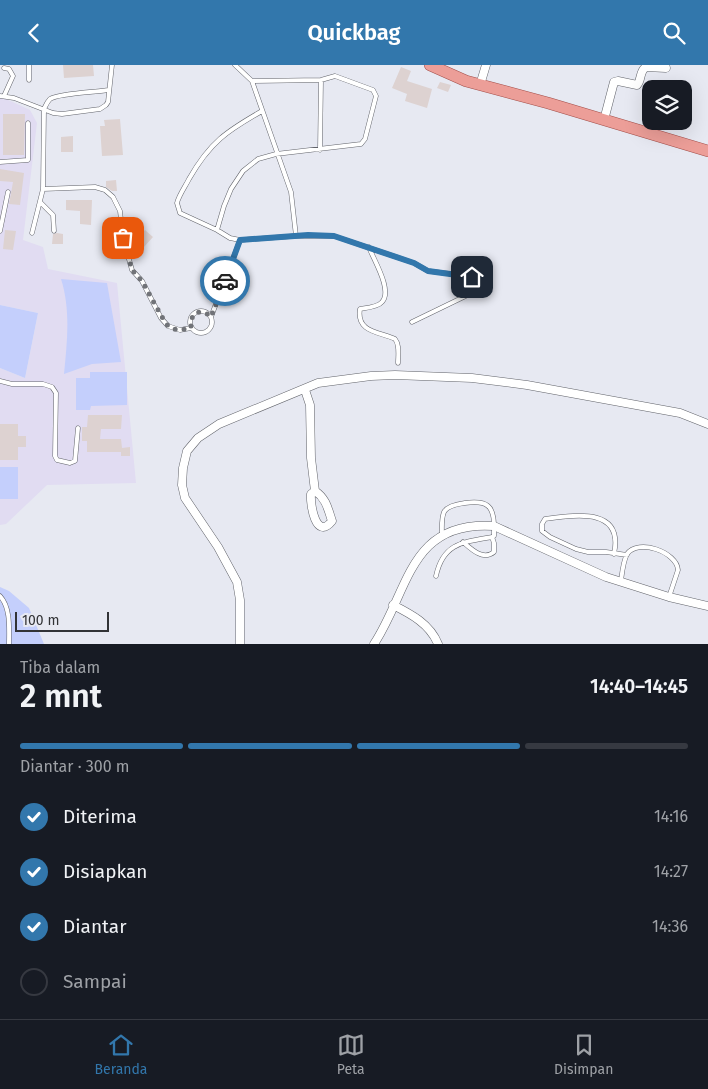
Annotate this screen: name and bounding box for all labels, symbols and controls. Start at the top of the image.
icon: back [20,19,48,47]
text: Quickbag [307,19,401,46]
icon: search [660,19,688,47]
map controls [642,80,692,130]
button: layers [642,80,692,130]
pin [102,217,144,259]
icon: bag [109,224,137,252]
courier [200,256,250,306]
pin [451,256,493,298]
icon: home [458,263,486,291]
icon: car [211,267,239,295]
scale bar [15,609,109,632]
text: 100 m [22,612,59,629]
text: Tiba dalam [20,658,100,677]
text: 14:40–14:45 [590,675,688,698]
text: 2 mnt [20,677,102,715]
text: Diantar · 300 m [20,757,130,776]
icon: check [20,803,48,831]
text: Diterima [63,805,137,828]
text: 14:16 [654,807,688,826]
icon: check [20,858,48,886]
text: Disiapkan [63,860,147,883]
text: 14:27 [654,862,688,881]
icon: check [20,913,48,941]
text: Diantar [63,915,126,938]
text: 14:36 [652,917,688,936]
text: Sampai [63,970,127,993]
tab: Beranda [95,1031,147,1078]
tab: Peta [337,1031,365,1078]
tab: Disimpan [554,1031,613,1078]

